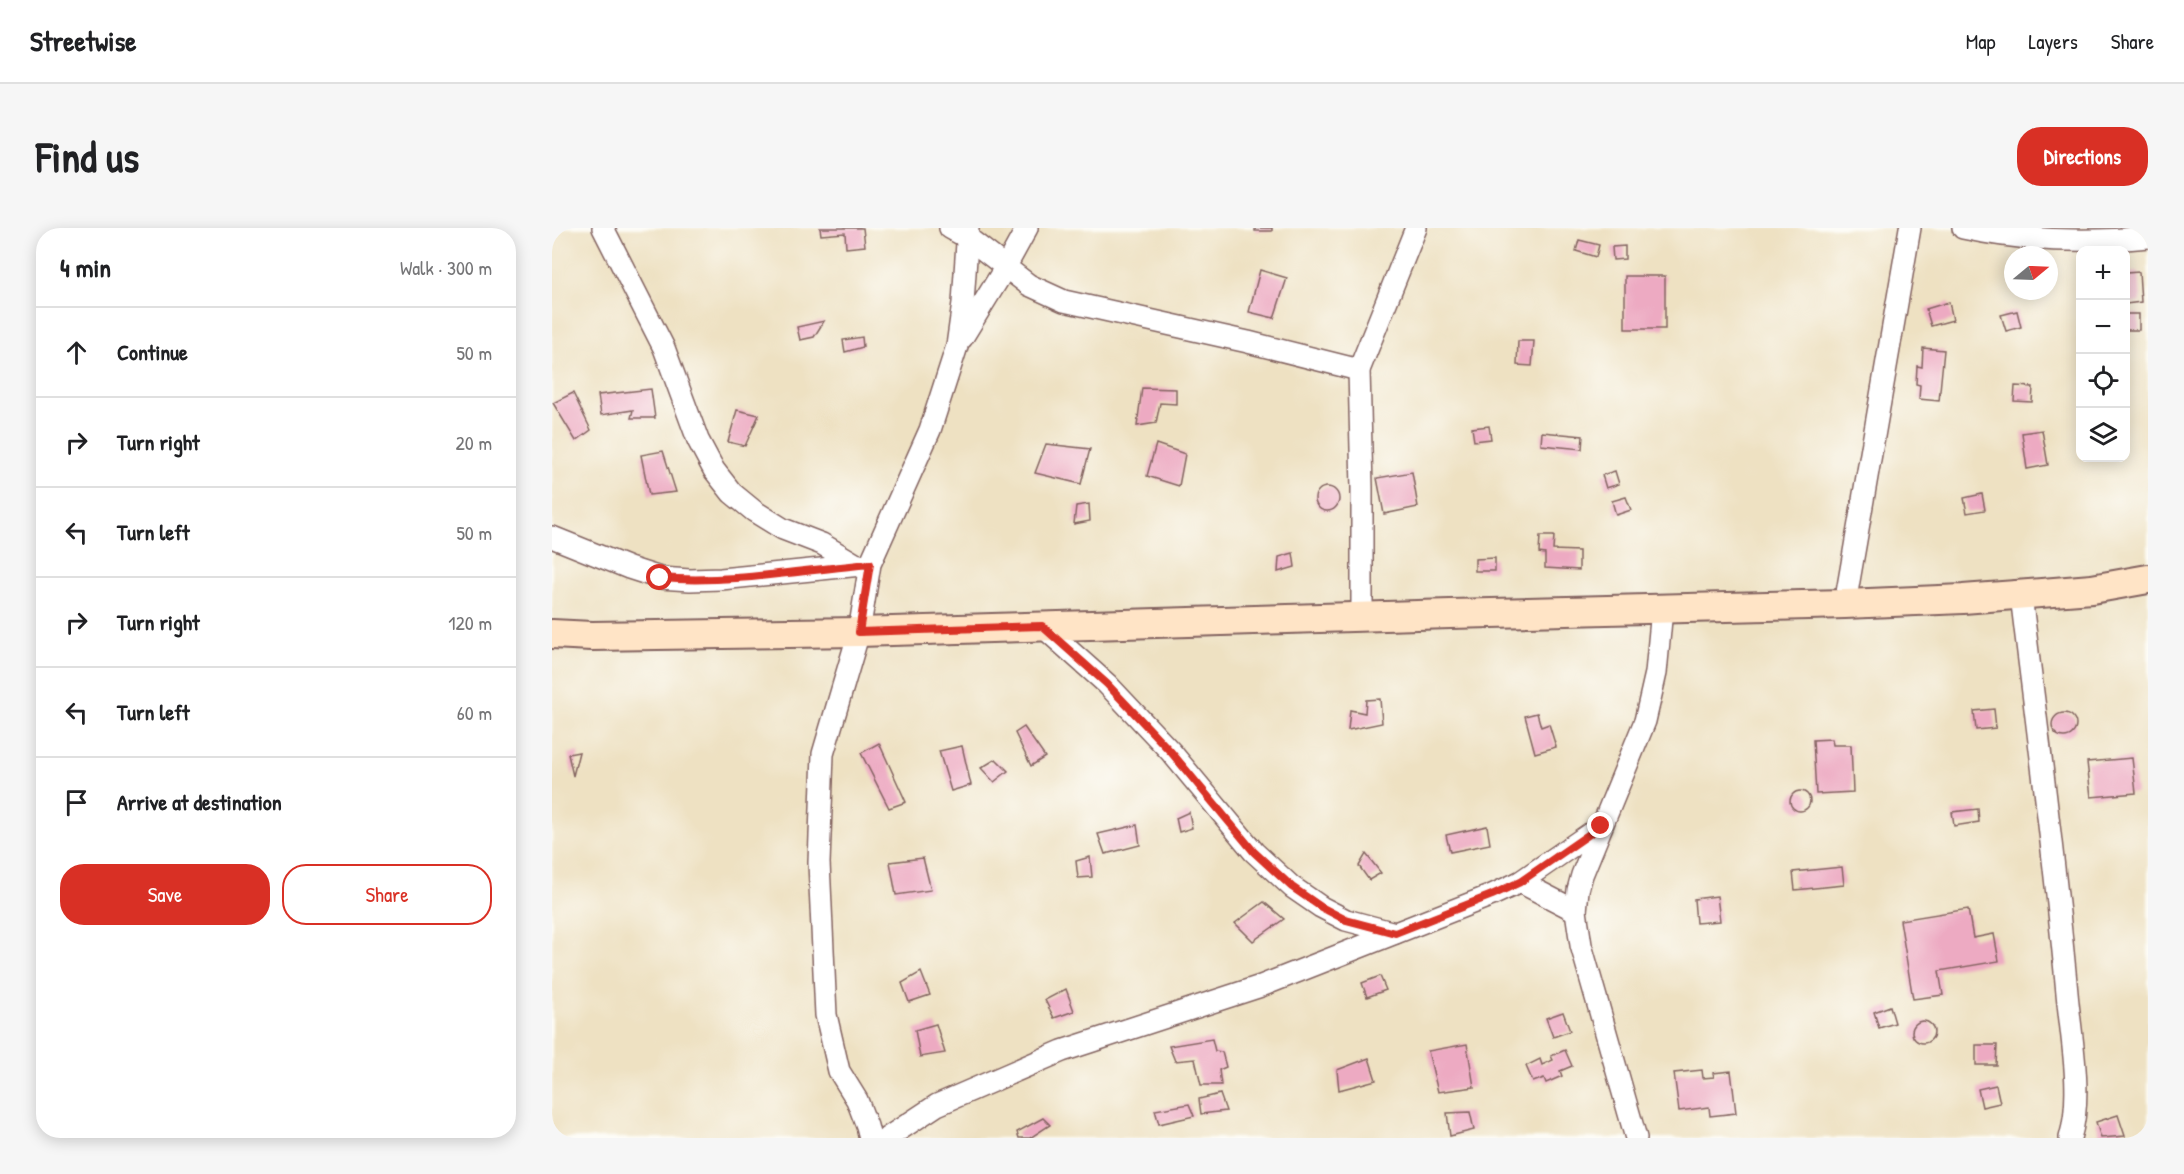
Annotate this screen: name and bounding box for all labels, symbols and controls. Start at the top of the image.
text: Streetwise [30,22,136,60]
text: Map [1966,27,1995,56]
text: Layers [2028,27,2078,56]
text: Share [2111,27,2154,56]
button: Directions [2017,127,2148,186]
text: Find us [36,128,139,185]
north arrow [2004,246,2058,300]
map controls [2076,246,2130,462]
button: + [2076,246,2130,300]
text: 4 min [60,250,111,285]
text: Walk · 300 m [400,254,492,281]
button: − [2076,300,2130,354]
icon: ahead [60,336,93,369]
text: Continue [117,337,188,367]
text: 50 m [456,339,492,366]
button: locate [2076,354,2130,408]
button: layers [2076,408,2130,462]
icon: right [60,426,93,459]
text: Turn right [117,427,200,457]
text: 20 m [455,429,492,456]
icon: left [60,516,93,549]
text: Turn left [117,517,190,547]
text: 50 m [456,519,492,546]
route start [646,564,672,590]
icon: right [60,606,93,639]
text: Turn right [117,607,200,637]
text: 120 m [448,609,492,636]
icon: left [60,696,93,729]
text: Turn left [117,697,190,727]
text: 60 m [457,699,492,726]
icon: arrive [60,786,93,819]
text: Arrive at destination [117,787,282,817]
route end [1587,812,1613,838]
button: Save [60,864,270,925]
button: Share [282,864,492,925]

